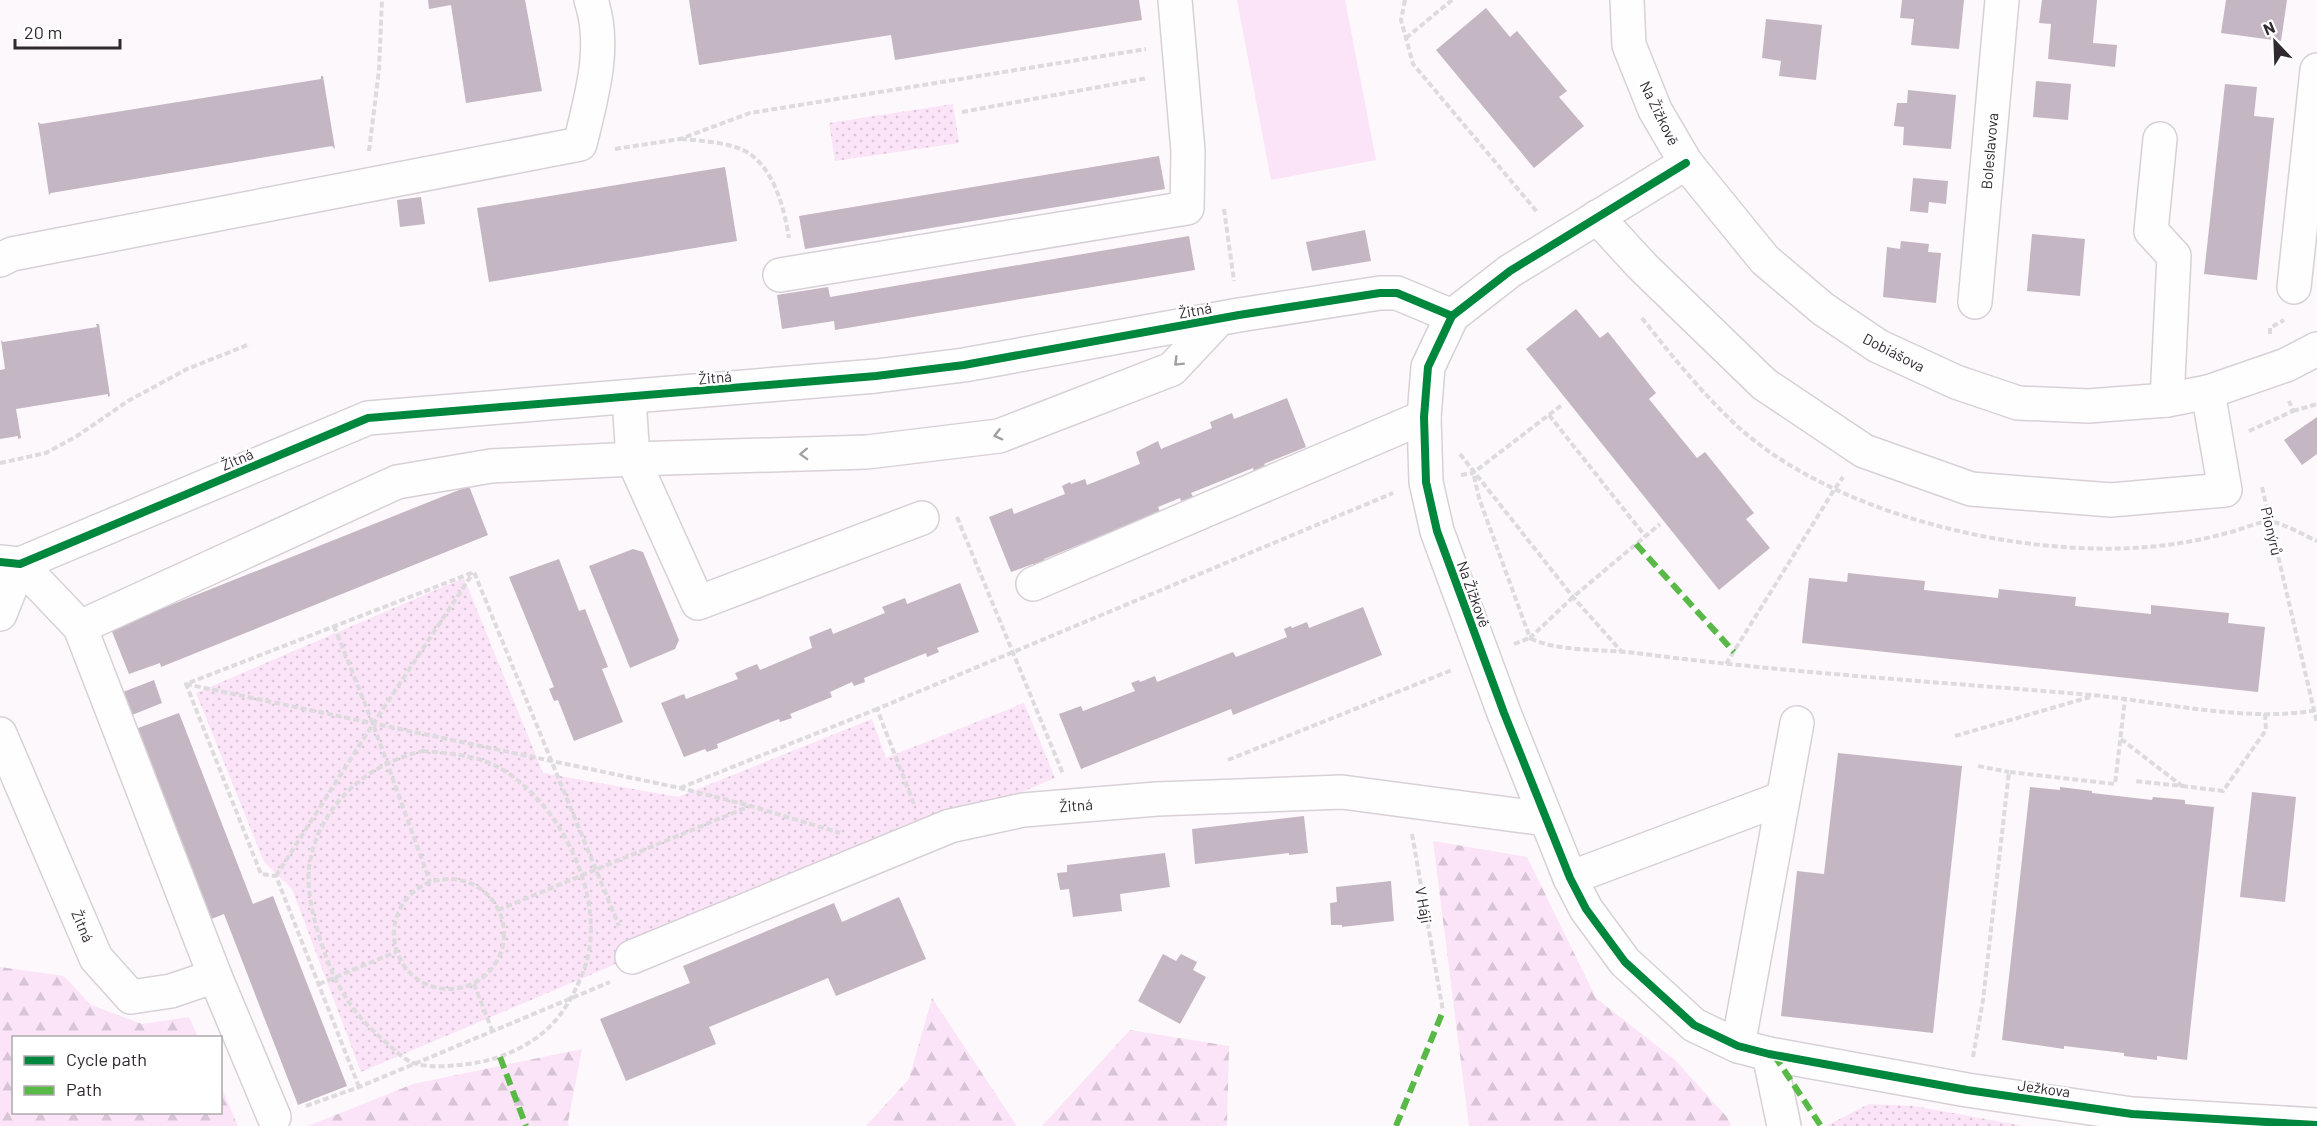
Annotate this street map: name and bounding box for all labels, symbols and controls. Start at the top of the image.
scale bar [15,12,120,50]
north arrow [2245,12,2305,72]
text: N [2260,17,2278,39]
text: 20 m [24,21,62,43]
street label: Na Žižkově [1637,78,1683,148]
street label: Boleslavova [1977,112,2001,190]
street label: Žitná [1177,298,1213,322]
street label: Dobiášova [1860,329,1928,375]
one-way arrow [1174,356,1185,366]
street label: Žitná [698,367,732,387]
one-way arrow [993,427,1003,440]
street label: Žitná [218,444,256,474]
one-way arrow [800,448,809,460]
street label: Pionýrů [2258,505,2286,557]
street label: Na Žižkově [1454,558,1494,630]
street label: Žitná [1059,795,1093,815]
street label: V Háji [1412,885,1436,925]
street label: Žitná [68,907,98,945]
legend [12,1036,222,1114]
text: Cycle path [66,1048,147,1070]
street label: Ježkova [2016,1075,2072,1101]
text: Path [66,1078,102,1100]

